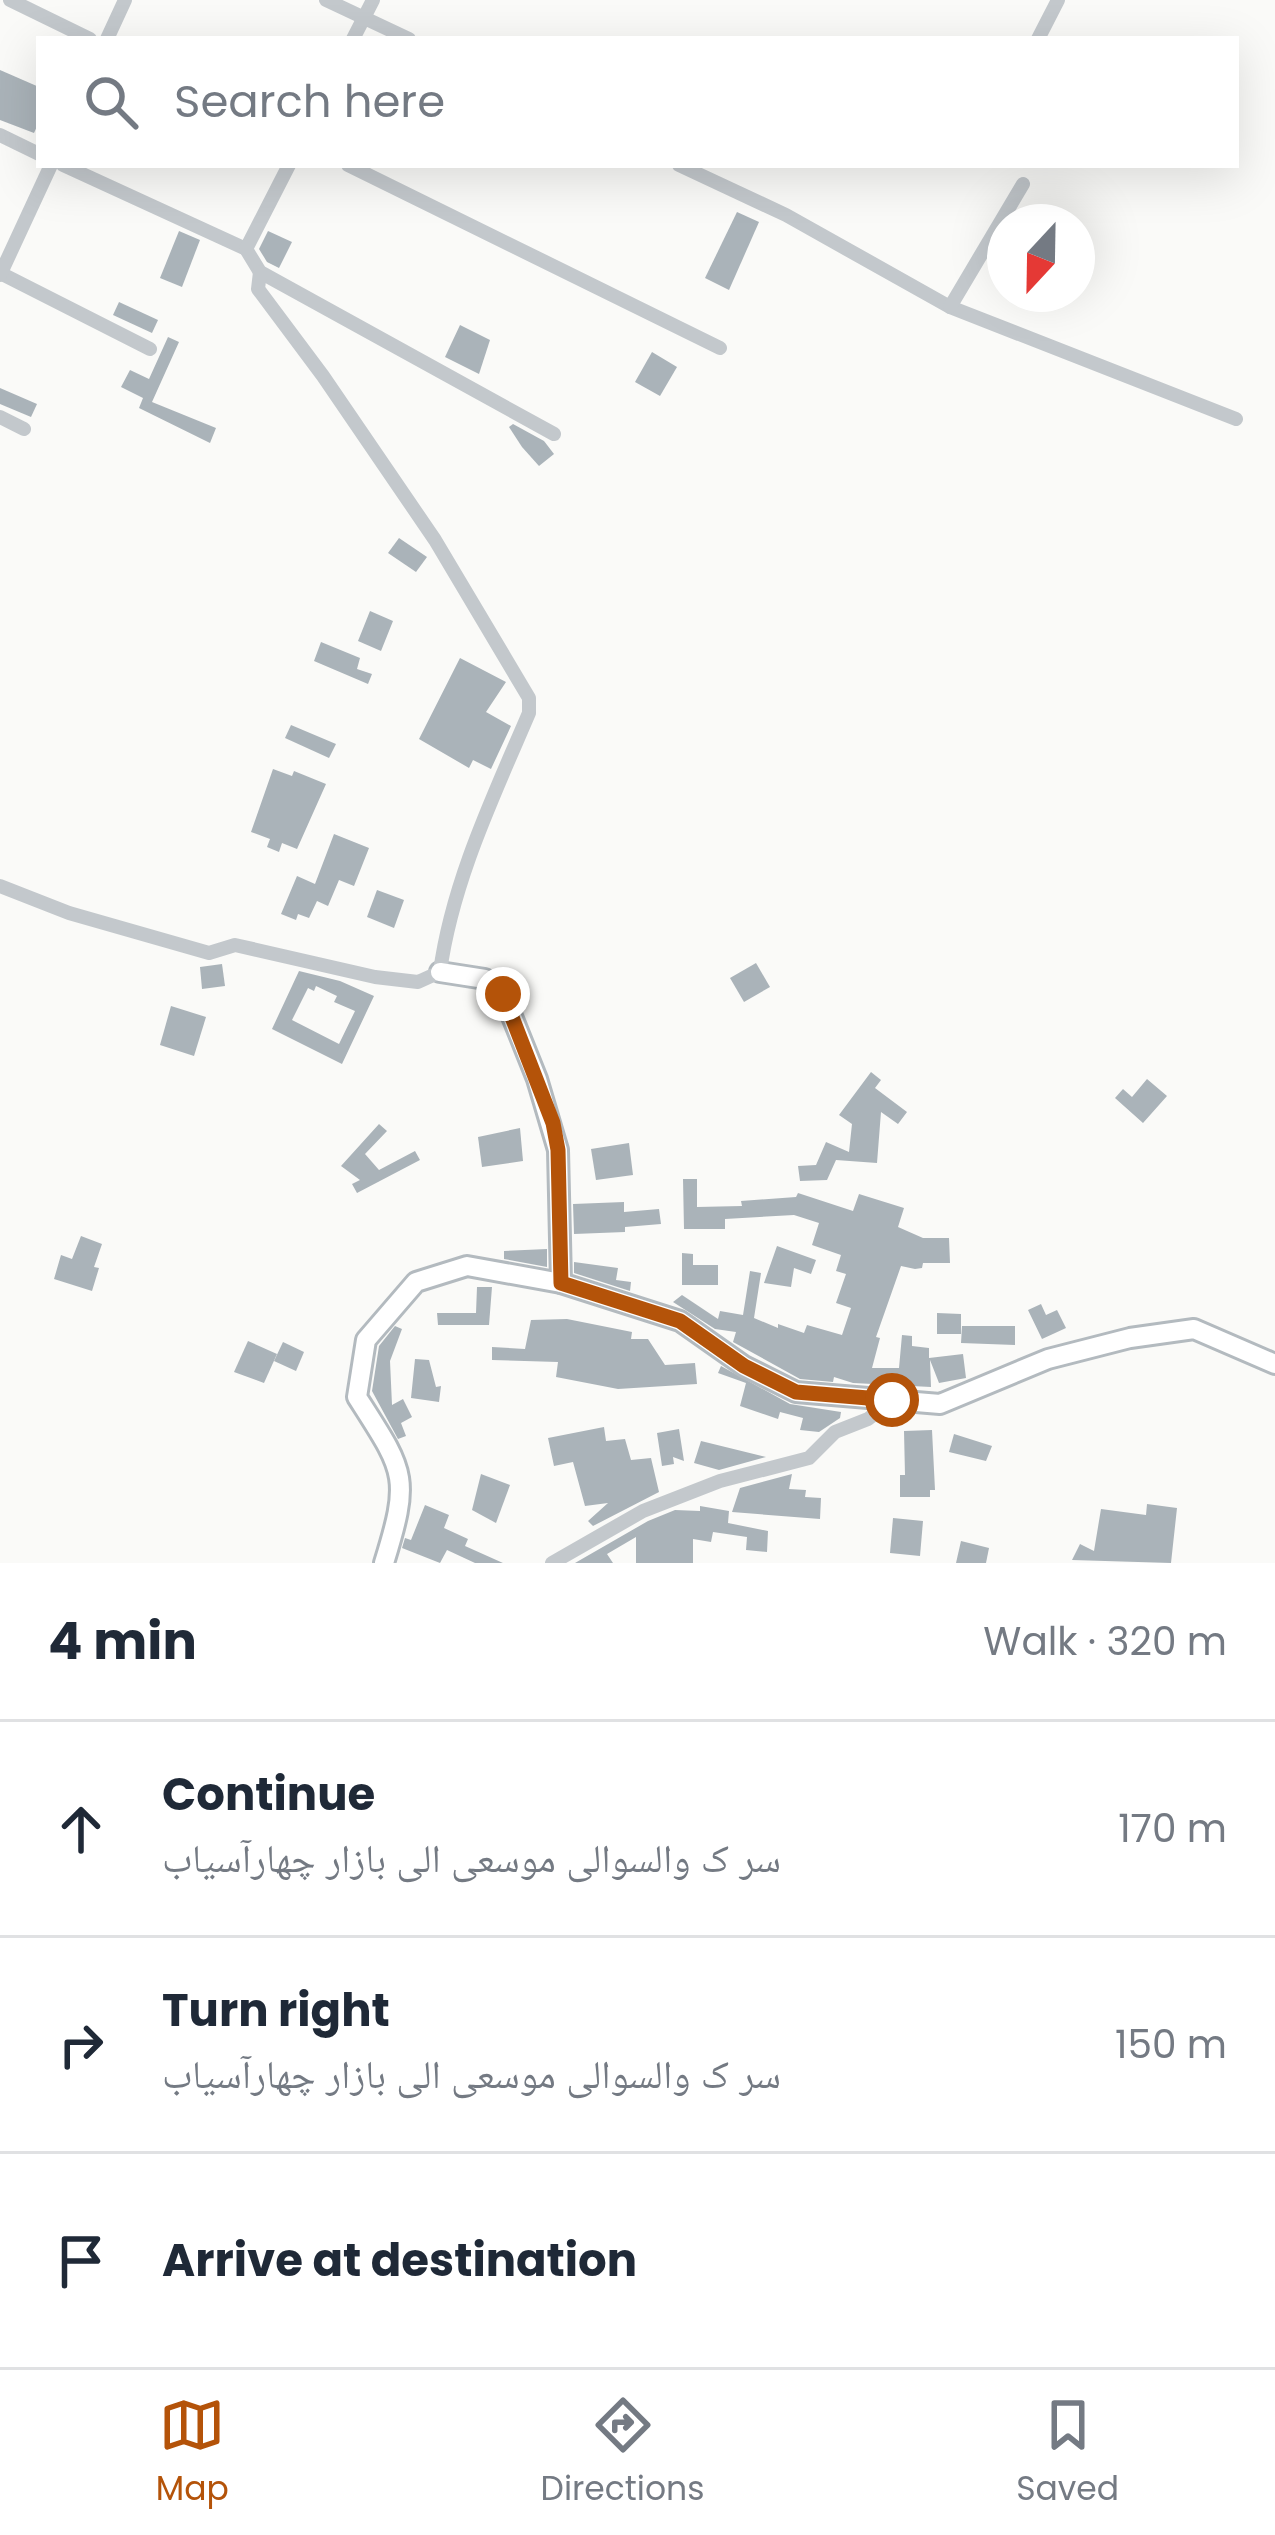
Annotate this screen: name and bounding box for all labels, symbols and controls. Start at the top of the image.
search box [36,36,1239,168]
icon: search [78,69,144,135]
text: Search here [174,70,445,133]
north arrow [987,204,1095,312]
route end [476,967,530,1021]
route start [865,1373,919,1427]
text: 4 min [48,1605,197,1677]
text: Walk · 320 m [983,1614,1227,1669]
text: Continue [162,1763,375,1826]
icon: ahead [48,1796,114,1862]
text: 170 m [1118,1801,1227,1856]
text: سر ک والسوالی موسعی الی بازار چهارآسیاب [162,1831,781,1886]
text: Turn right [162,1979,390,2042]
icon: right [48,2012,114,2078]
text: 150 m [1115,2017,1227,2072]
text: سر ک والسوالی موسعی الی بازار چهارآسیاب [162,2047,781,2102]
icon: arrive [48,2228,114,2294]
text: Arrive at destination [162,2229,637,2292]
tab: Map [156,2392,229,2514]
tab: Directions [541,2392,704,2514]
tab: Saved [1016,2392,1119,2514]

